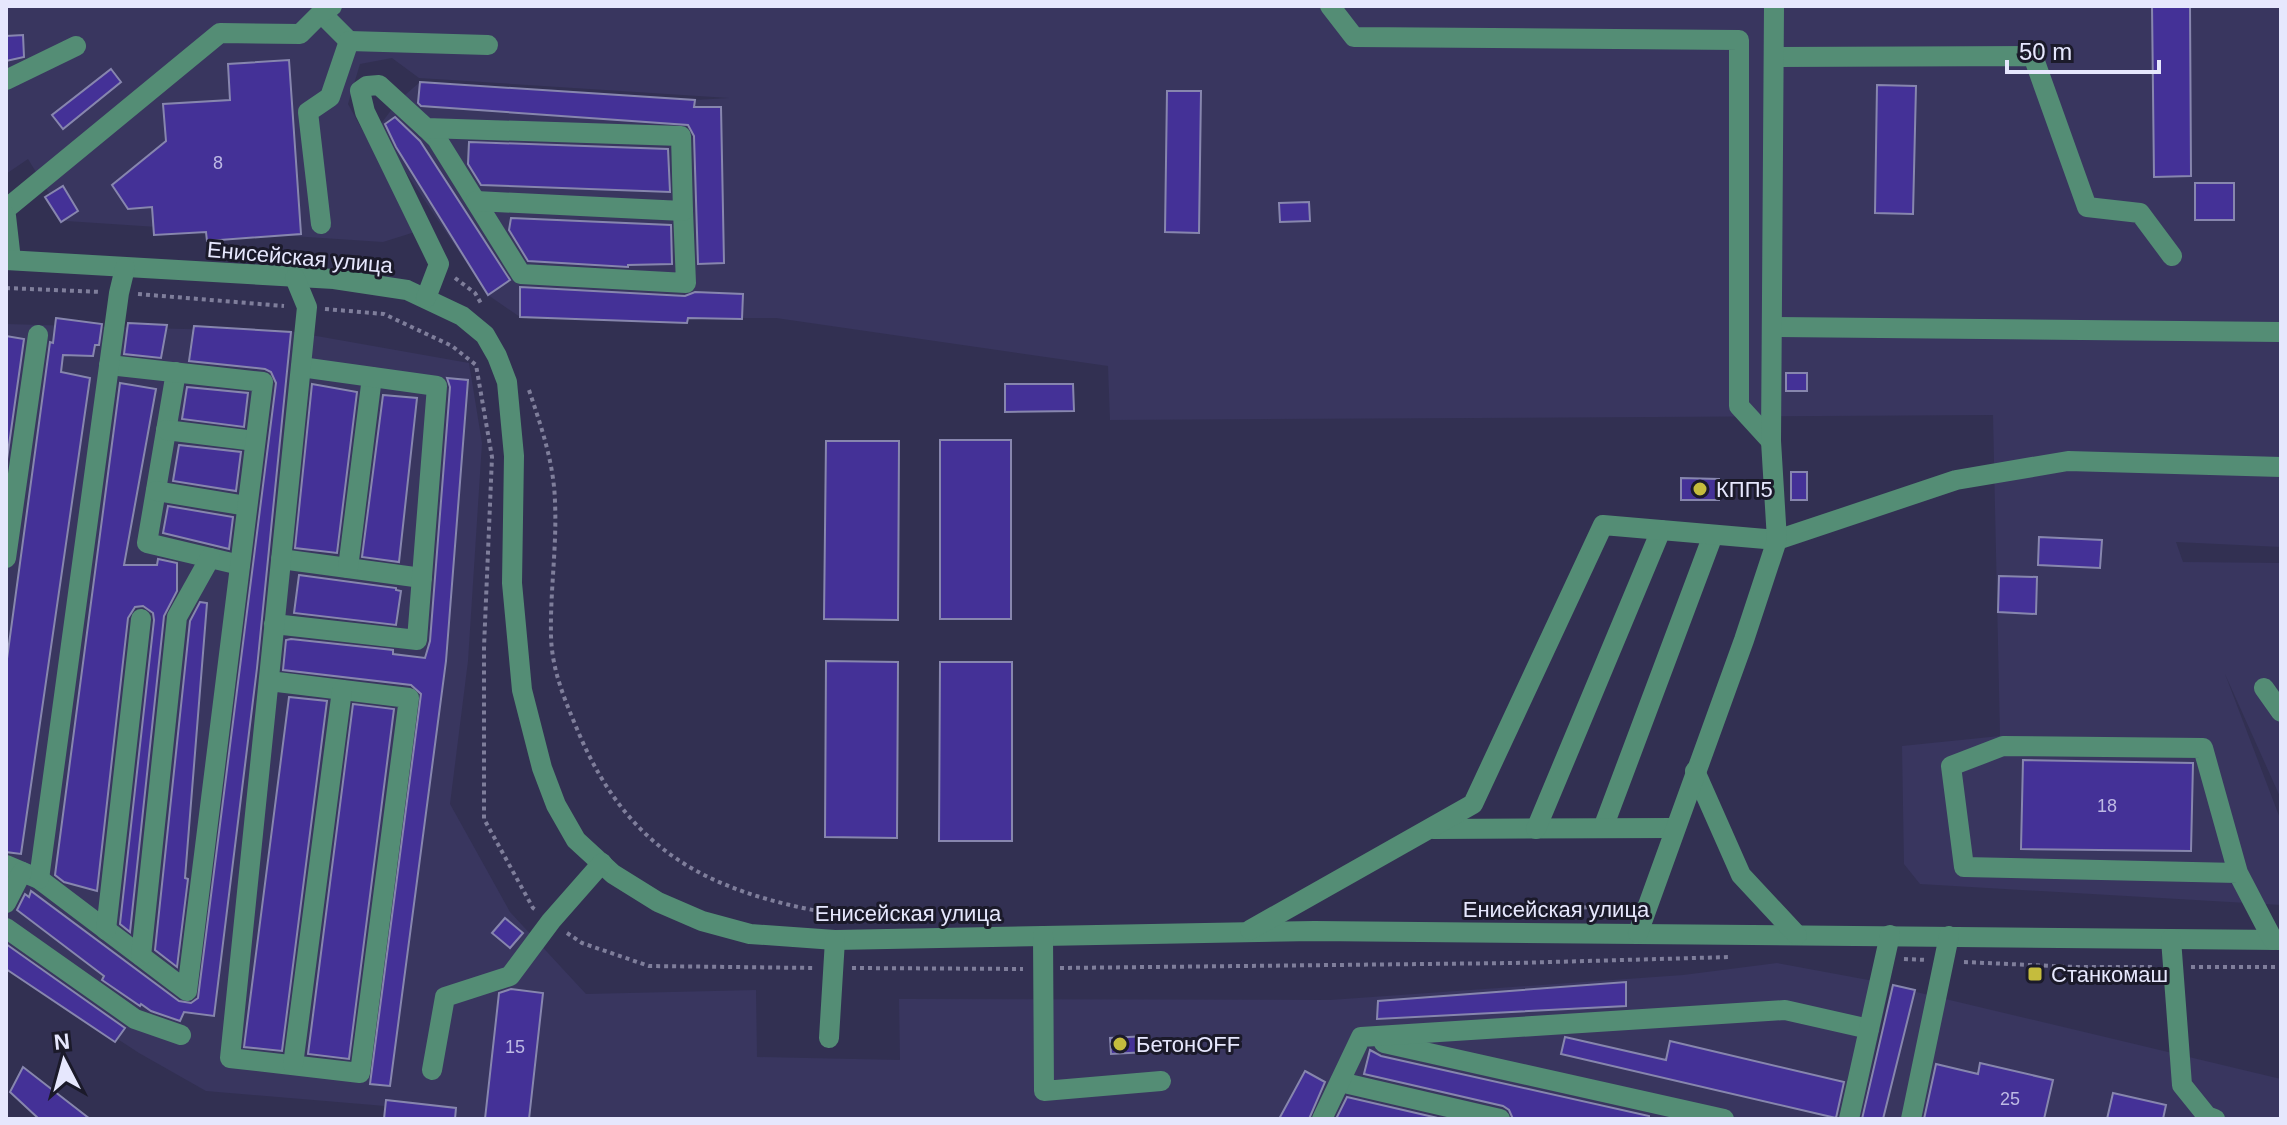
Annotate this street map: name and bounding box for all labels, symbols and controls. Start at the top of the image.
scale bar [2007,24,2159,74]
text: 50 m [2019,38,2072,65]
house number: 8 [213,153,223,173]
street label: Енисейская улица [206,237,395,278]
place label: КПП5 [1716,477,1773,502]
marker: КПП5 [1691,480,1709,498]
house number: 18 [2097,796,2117,816]
street label: Енисейская улица [1463,897,1650,922]
street label: Енисейская улица [815,901,1002,926]
place label: Станкомаш [2051,962,2168,987]
marker: Станкомаш [2026,965,2044,983]
north arrow [24,1021,104,1101]
text: N [53,1028,71,1055]
place label: БетонOFF [1136,1032,1240,1057]
marker: БетонOFF [1111,1035,1129,1053]
house number: 15 [505,1037,525,1057]
house number: 25 [2000,1089,2020,1109]

